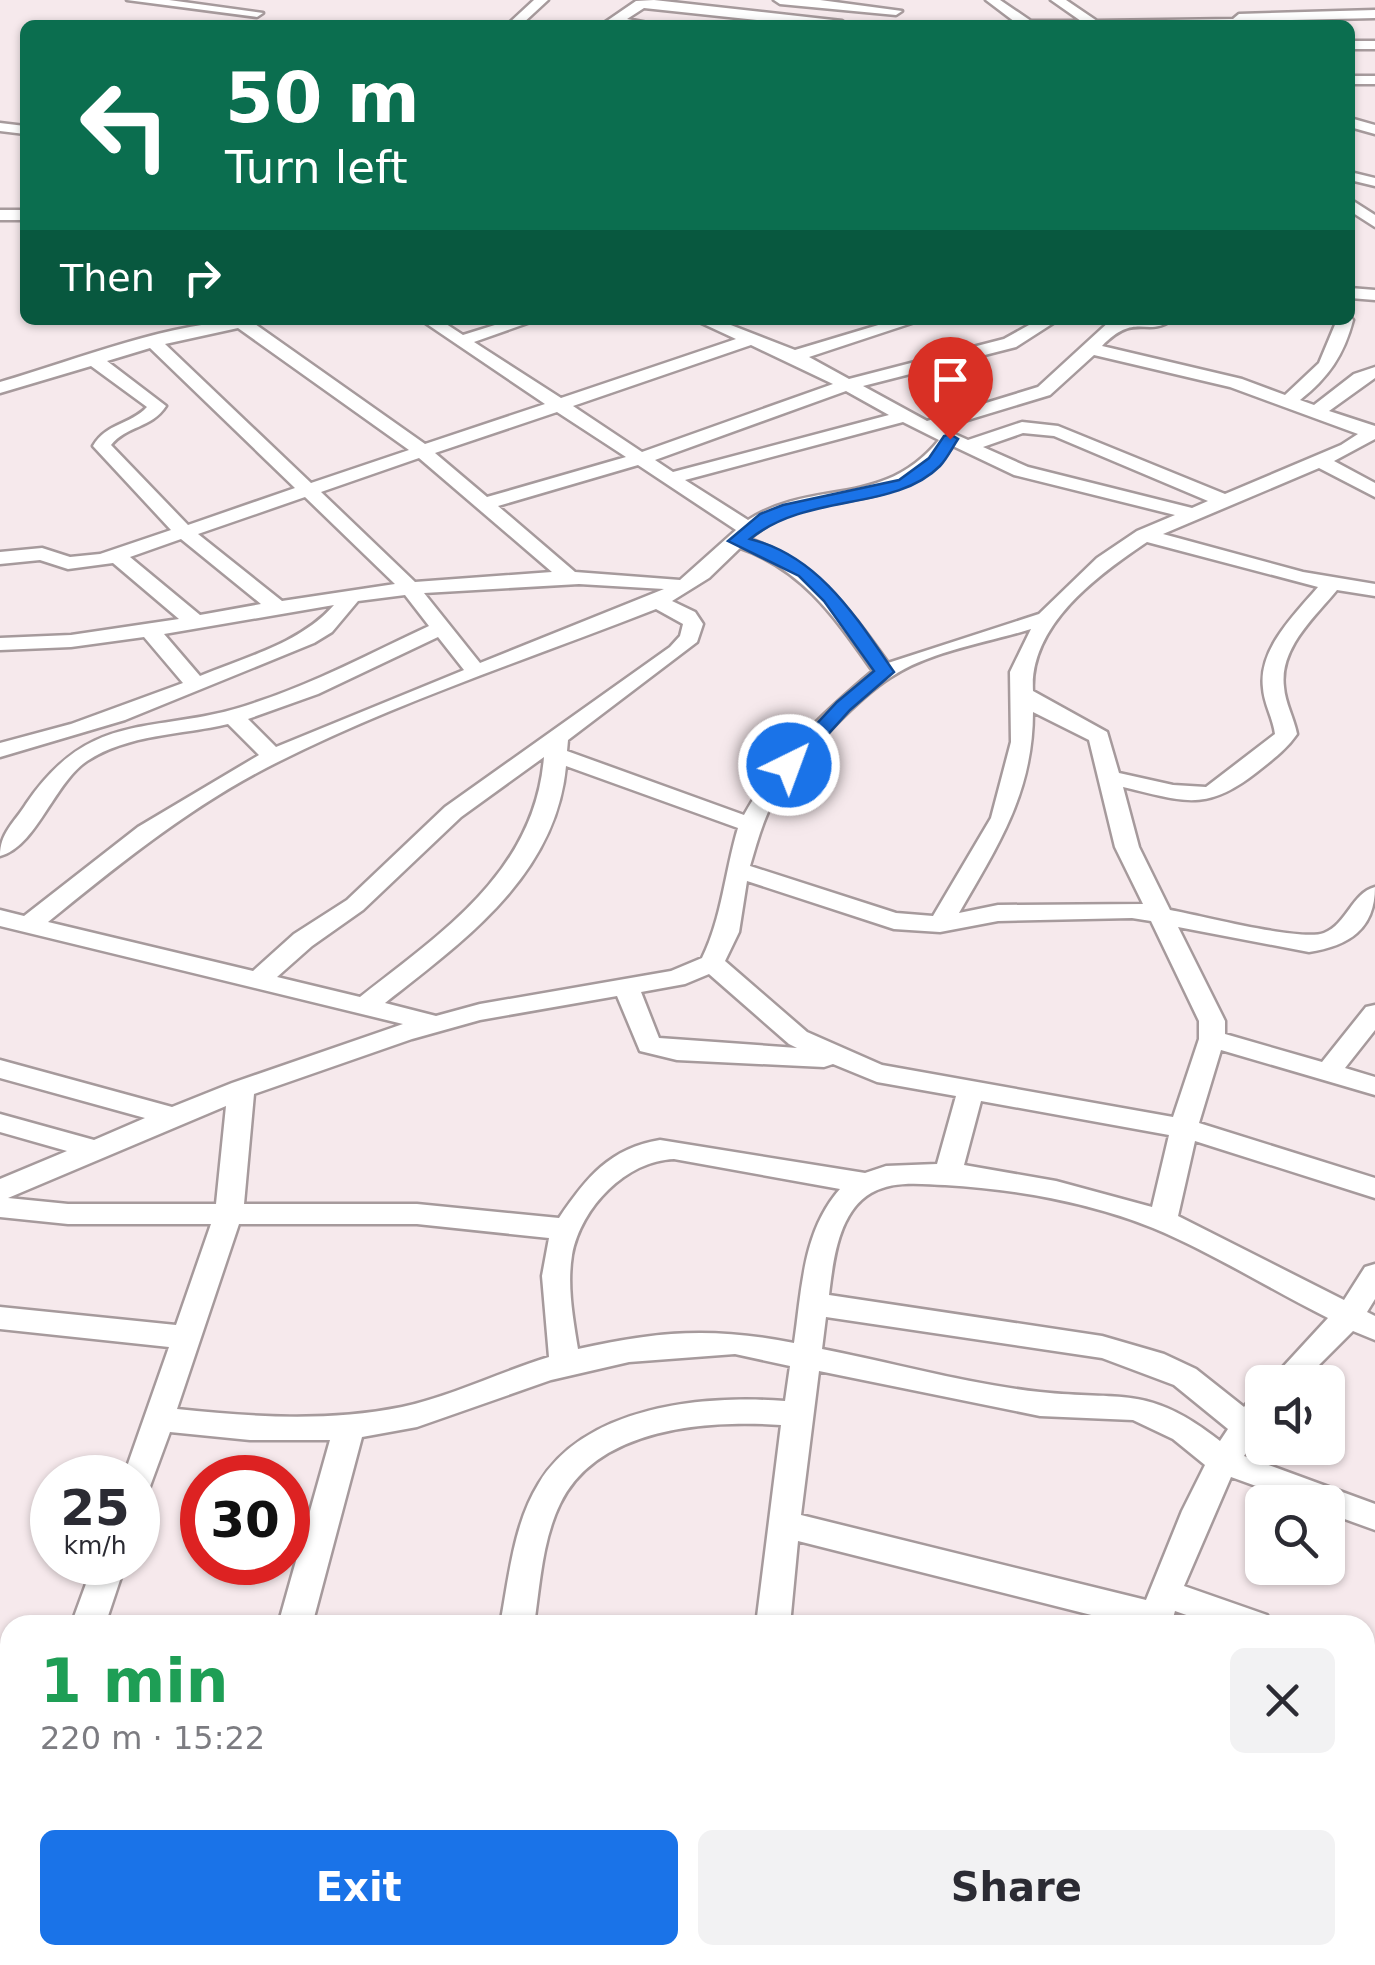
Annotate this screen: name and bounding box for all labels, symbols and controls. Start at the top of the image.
text: 50 m [225,57,420,139]
icon: left [60,60,190,190]
text: Turn left [225,141,408,194]
icon: right [175,250,230,305]
text: Then [60,256,155,300]
pin [908,337,993,440]
icon: arrive [923,352,978,407]
position arrow [737,713,841,817]
map controls [1245,1365,1345,1585]
button: sound [1245,1365,1345,1465]
speed limit sign: 30 [180,1455,310,1585]
text: 25 [60,1479,130,1537]
button: search [1245,1485,1345,1585]
text: km/h [63,1531,127,1560]
text: 1 min [40,1646,228,1716]
button: close [1230,1648,1335,1753]
text: 220 m · 15:22 [40,1719,265,1757]
button: Exit [40,1830,678,1945]
button: Share [698,1830,1335,1945]

